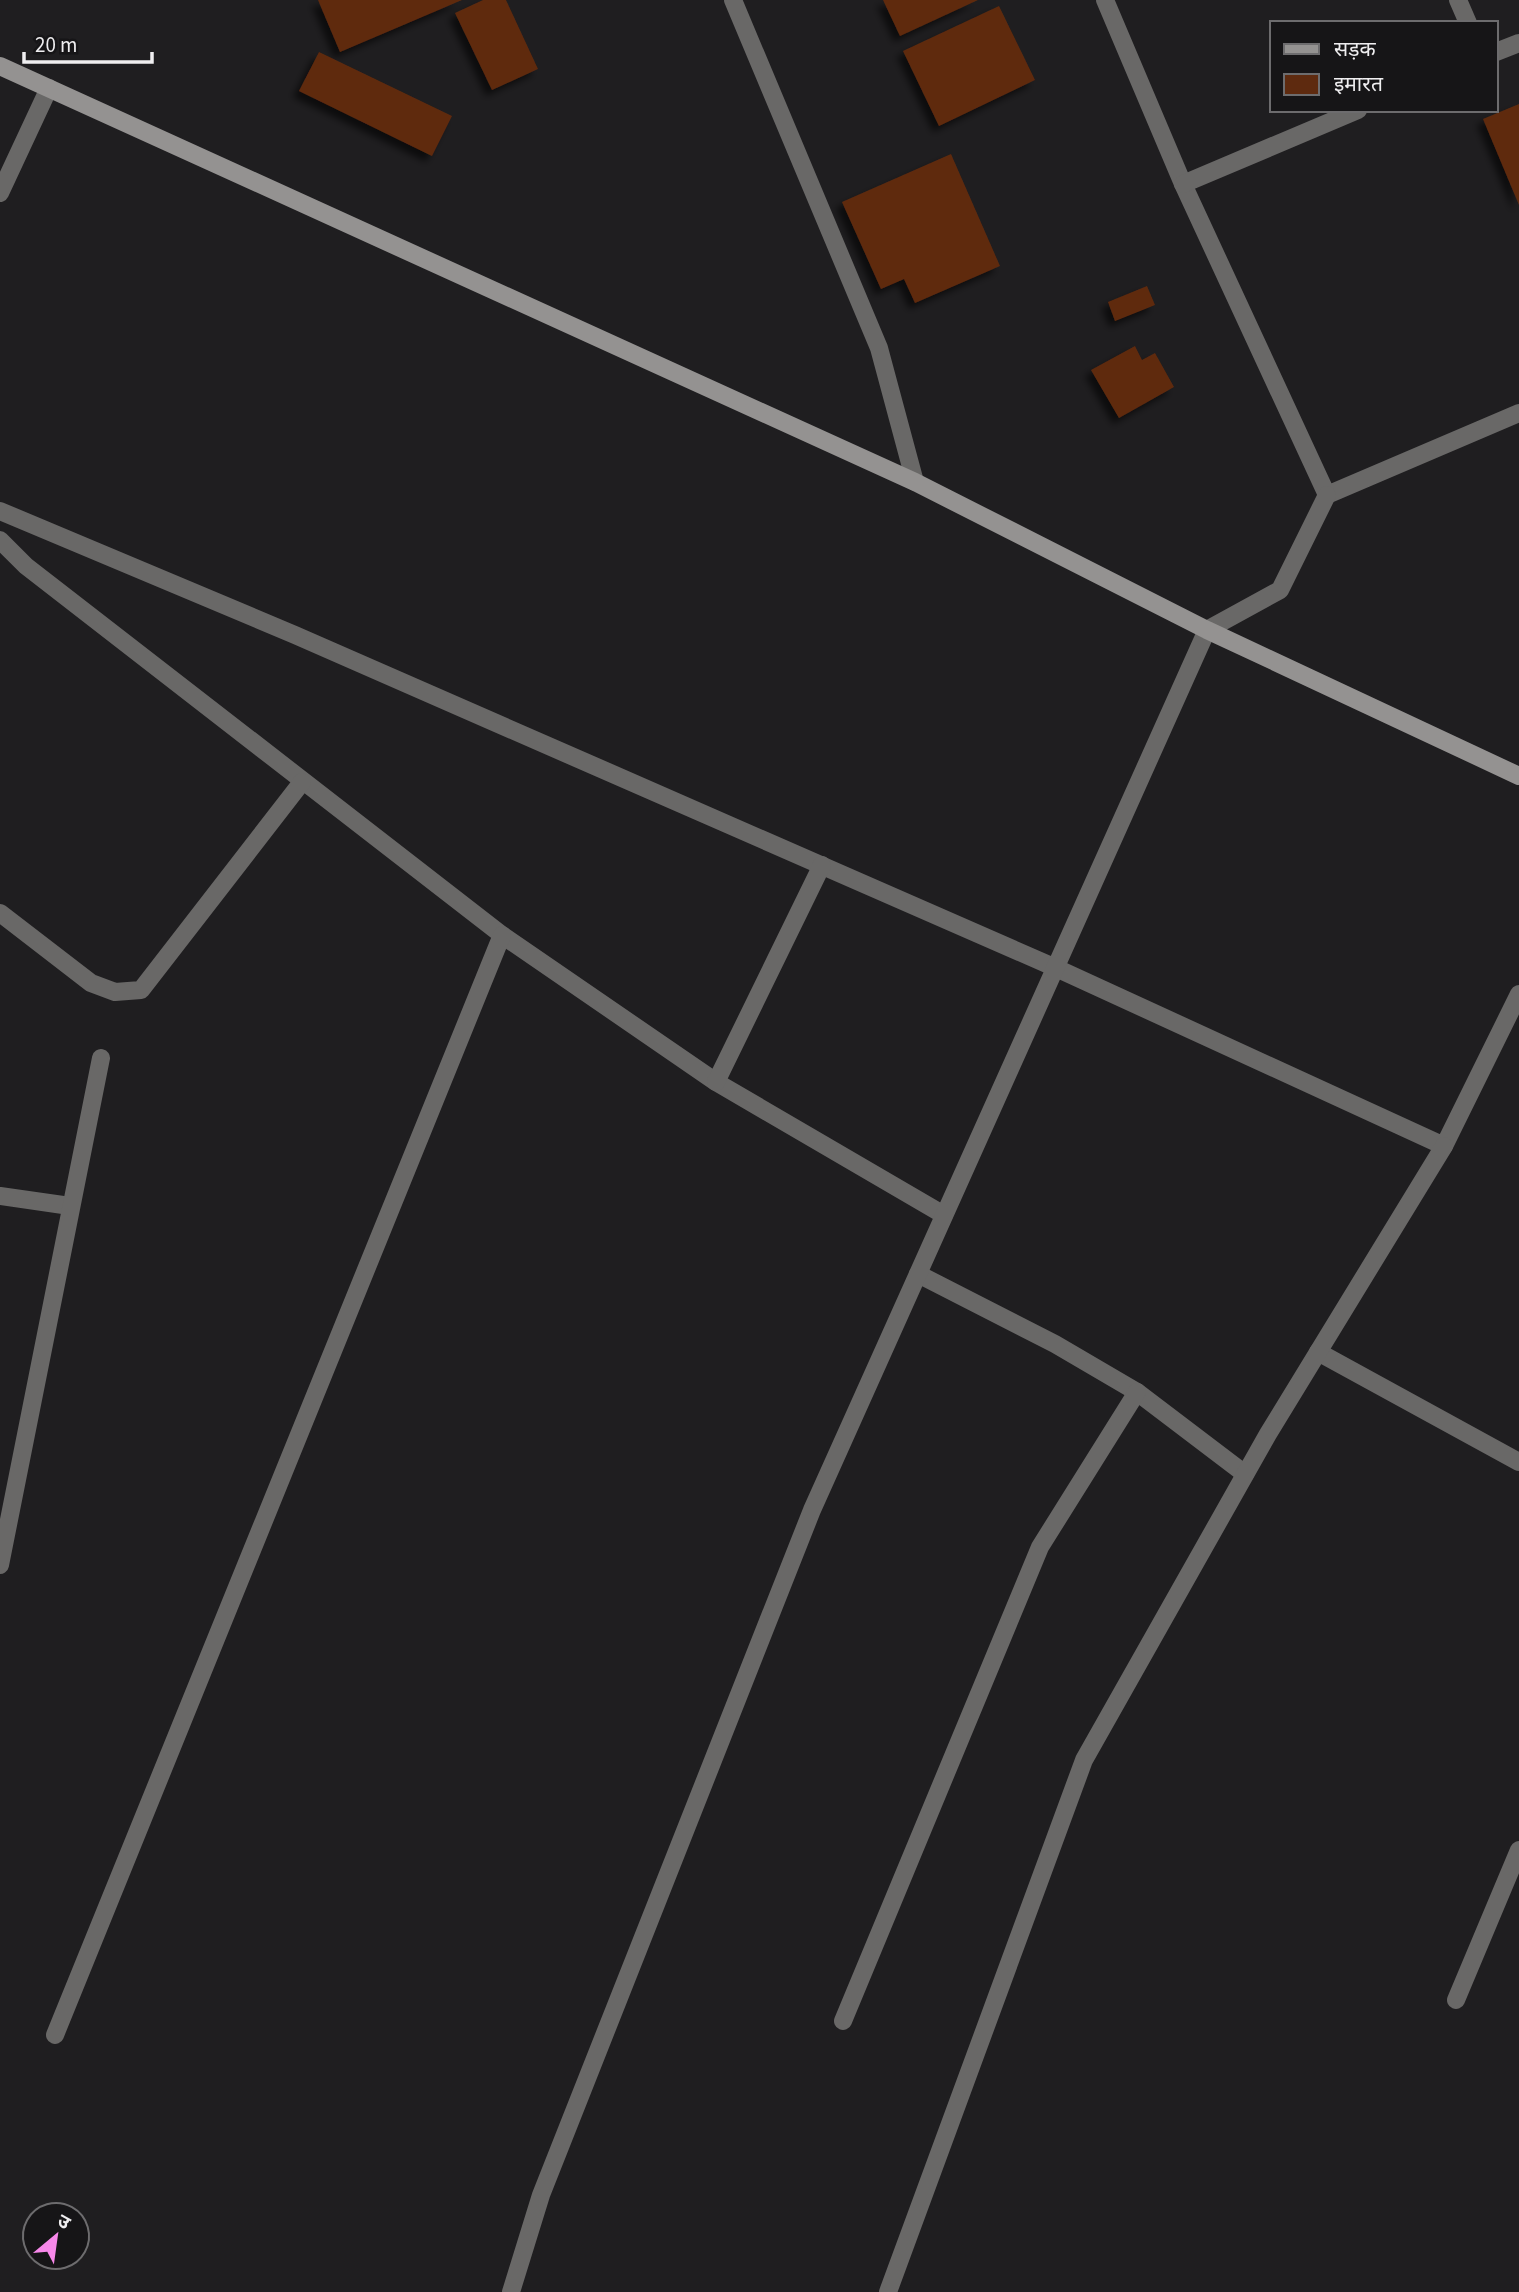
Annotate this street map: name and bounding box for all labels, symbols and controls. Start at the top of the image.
scale bar [24,21,152,65]
legend [1270,21,1498,112]
text: 20 m [35,30,77,60]
text: सड़क [1334,34,1376,64]
text: इमारत [1334,69,1384,99]
north arrow [21,2201,91,2271]
text: उ [52,2208,76,2237]

